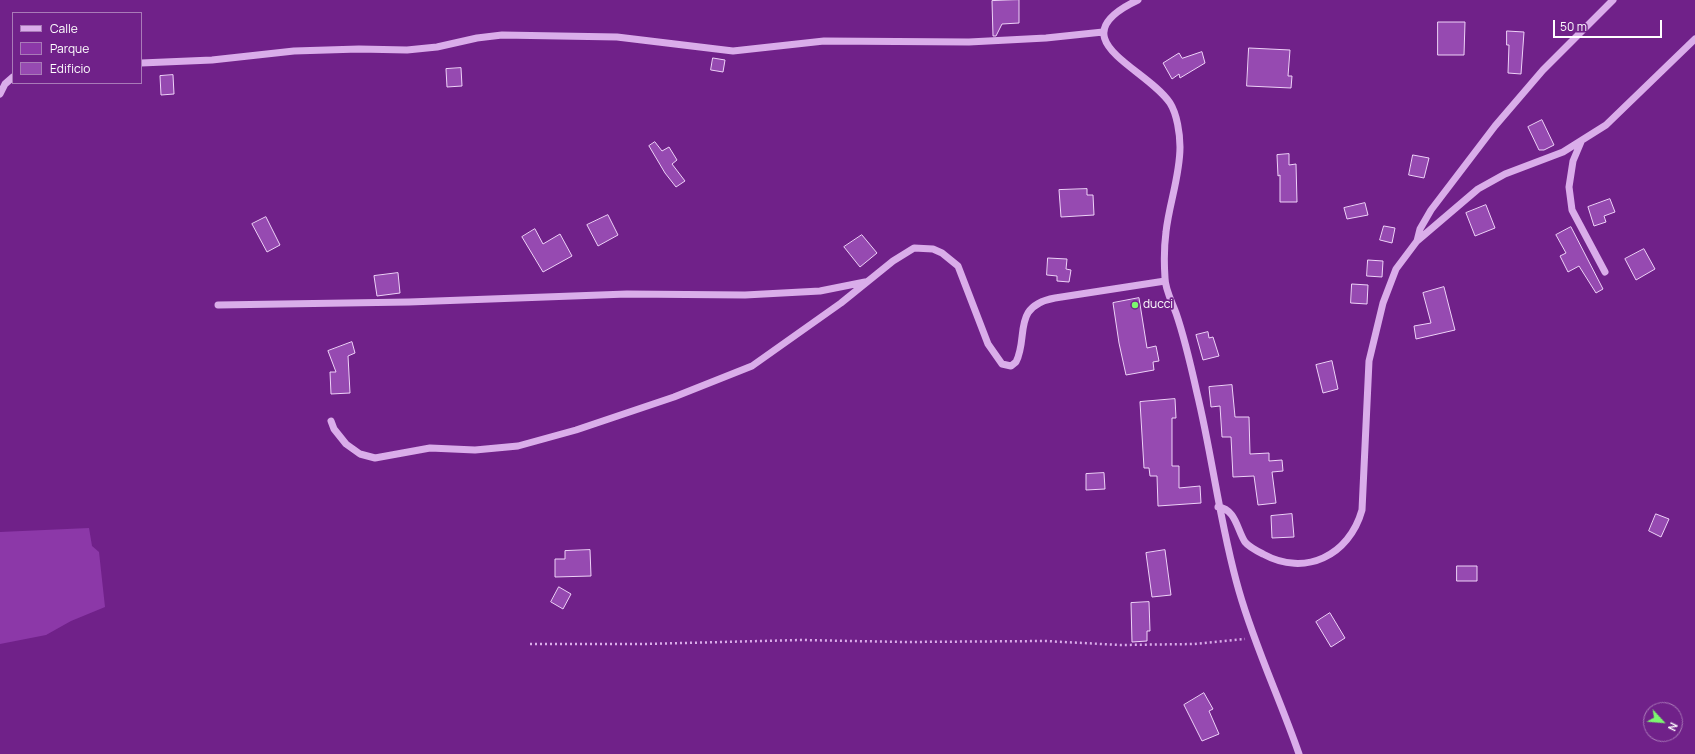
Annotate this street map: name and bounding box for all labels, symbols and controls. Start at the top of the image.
legend [12,12,142,84]
scale bar [1555,12,1664,38]
text: 50 m [1560,18,1587,35]
text: Calle [50,20,78,37]
text: Parque [50,40,89,57]
text: Edificio [50,60,90,77]
place label: ducci [1143,298,1173,312]
marker: ducci [1130,300,1140,310]
north arrow [1643,702,1683,742]
text: N [1665,720,1682,734]

